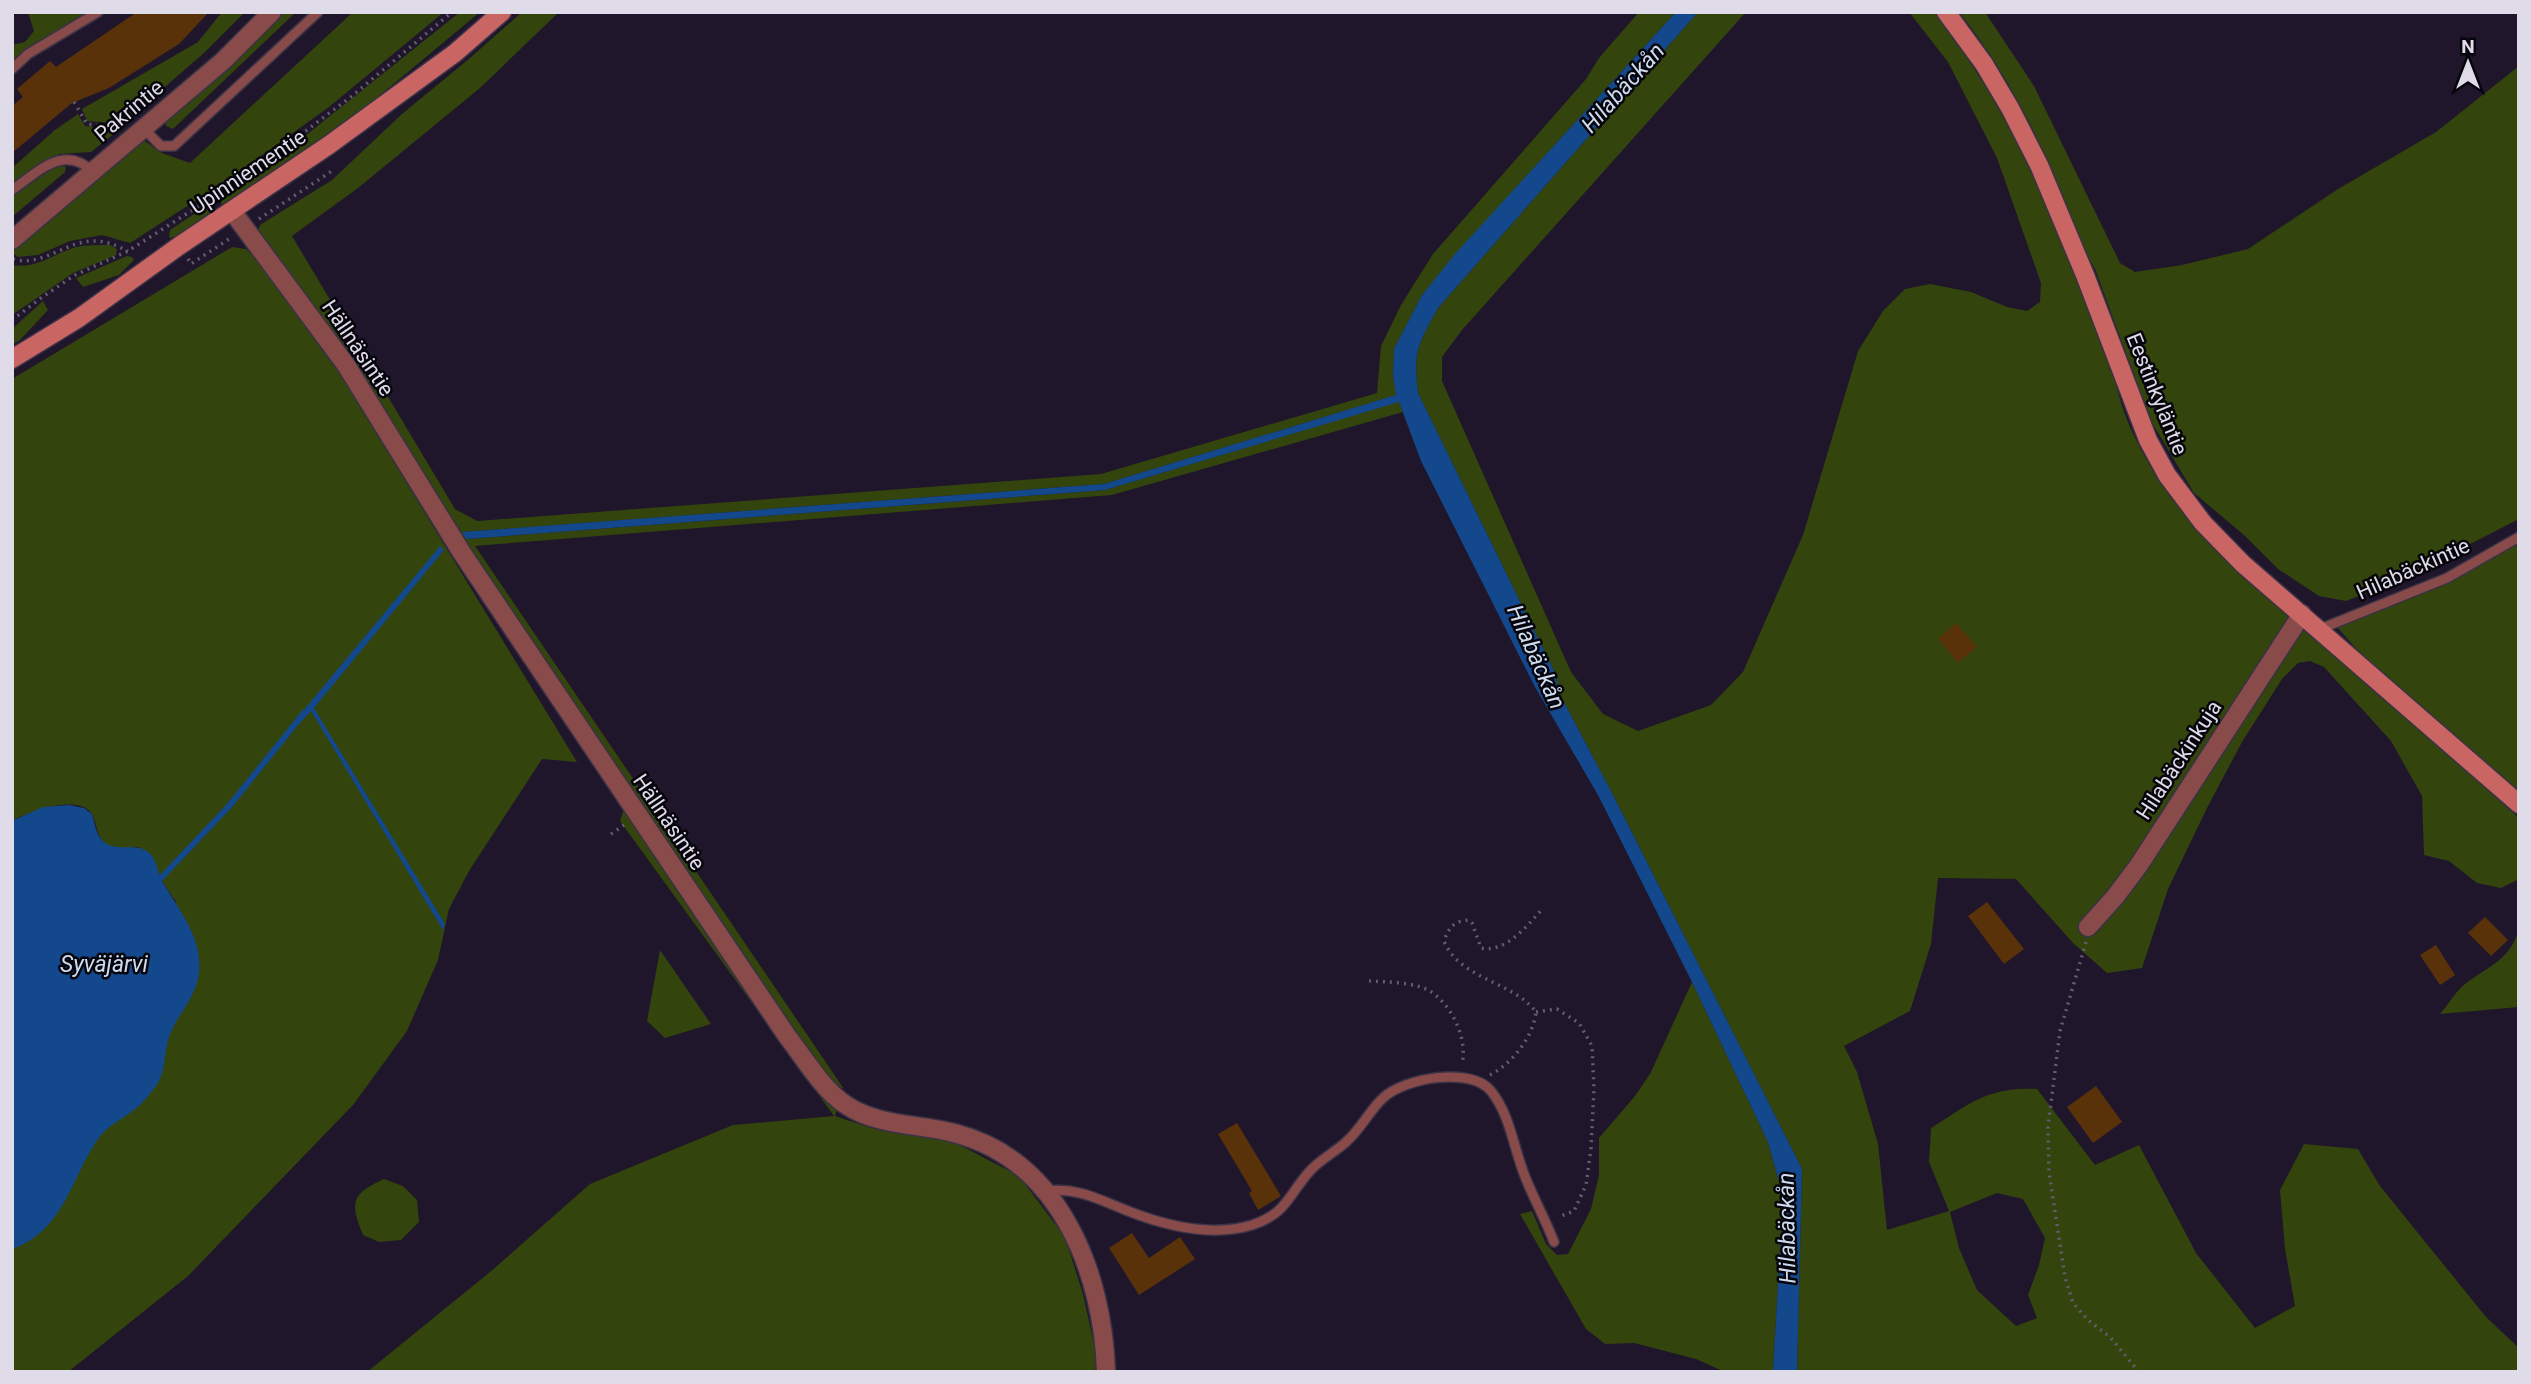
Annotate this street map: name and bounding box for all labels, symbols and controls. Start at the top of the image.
north arrow [2433,28,2503,98]
text: N [2461,35,2475,58]
water label: Hilabäckån [1576,38,1670,138]
street label: Pakrintie [90,75,168,147]
street label: Upinniementie [186,125,310,219]
street label: Hällnäsintie [317,296,399,400]
street label: Eestinkyläntie [2122,330,2192,458]
street label: Hilabäckintie [2353,533,2473,605]
water label: Hilabäckån [1501,601,1571,713]
street label: Hilabäckinkuja [2132,696,2226,824]
street label: Hällnäsintie [628,770,710,874]
water label: Syväjärvi [60,951,149,978]
water label: Hilabäckån [1773,1172,1801,1284]

